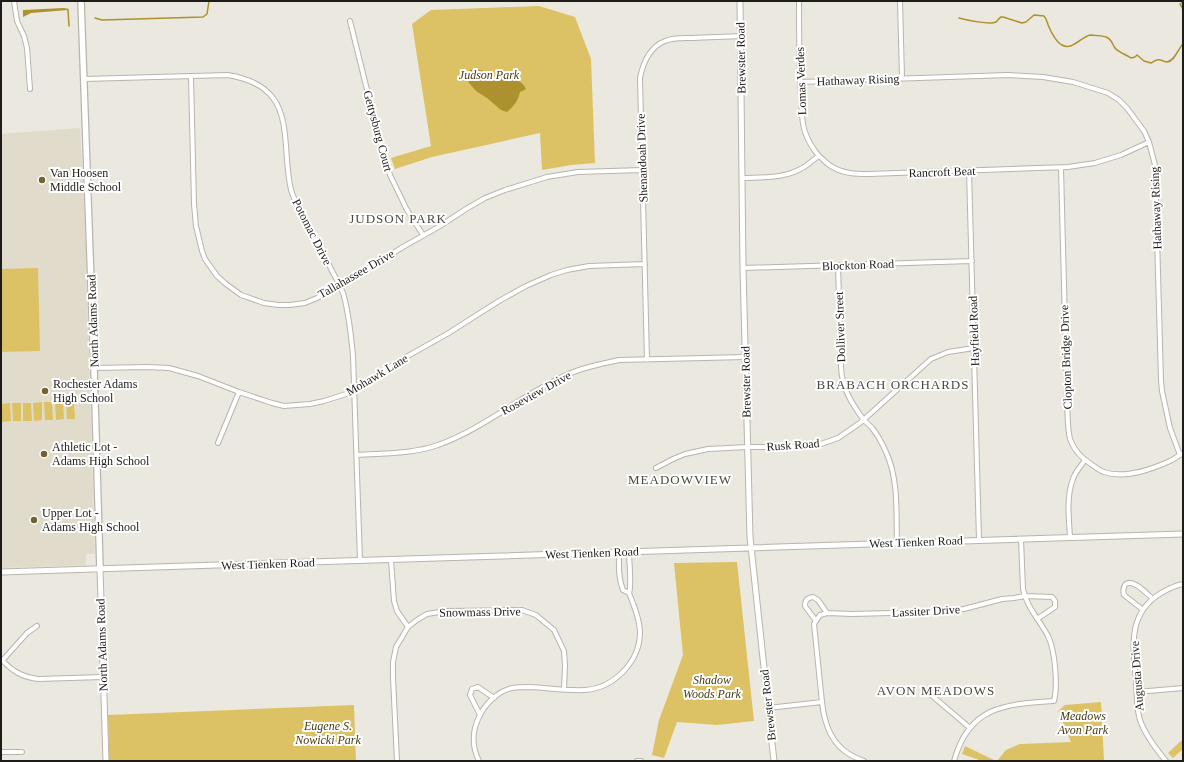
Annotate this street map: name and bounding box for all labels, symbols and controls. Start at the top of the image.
street label: Brewster Road [733,22,749,94]
street label: Lomas Verdes [793,46,809,115]
park label: Judson Park [459,68,520,82]
street label: Hathaway Rising [816,72,900,88]
street label: Gettysburg Court [360,89,396,174]
street label: Shenandoah Drive [633,113,651,203]
street label: Rancroft Beat [908,164,976,180]
place label: Van Hoosen Middle School [50,166,122,194]
street label: Hathaway Rising [1148,166,1164,250]
marker: Van Hoosen Middle School [37,175,47,185]
street label: Potomac Drive [289,197,335,267]
district label: JUDSON PARK [349,211,447,226]
street label: Tallahassee Drive [315,247,397,301]
street label: Blockton Road [822,257,894,273]
street label: North Adams Road [84,274,102,368]
street label: Dolliver Street [832,291,848,363]
street label: Hayfield Road [966,296,982,366]
street label: Clopton Bridge Drive [1057,304,1075,410]
street label: Brewster Road [738,346,754,418]
street label: Mohawk Lane [344,351,410,399]
street label: Roseview Drive [499,368,573,418]
place label: Rochester Adams High School [53,377,138,405]
district label: BRABACH ORCHARDS [817,377,969,392]
marker: Rochester Adams High School [40,386,50,396]
street label: Rusk Road [766,436,820,454]
place label: Athletic Lot - Adams High School [52,440,150,468]
marker: Athletic Lot - Adams High School [39,449,49,459]
district label: MEADOWVIEW [628,472,732,487]
place label: Upper Lot - Adams High School [42,506,140,534]
marker: Upper Lot - Adams High School [29,515,39,525]
street label: West Tienken Road [869,533,963,551]
street label: West Tienken Road [545,544,639,562]
street label: West Tienken Road [221,555,315,573]
street label: North Adams Road [93,598,111,692]
street label: Lassiter Drive [892,602,960,620]
street label: Snowmass Drive [439,604,521,620]
street label: Augusta Drive [1128,640,1146,712]
street label: Brewster Road [757,669,779,741]
park label: Shadow Woods Park [683,673,742,701]
district label: AVON MEADOWS [877,683,995,698]
park label: Meadows Avon Park [1057,709,1109,737]
park label: Eugene S. Nowicki Park [294,719,362,747]

